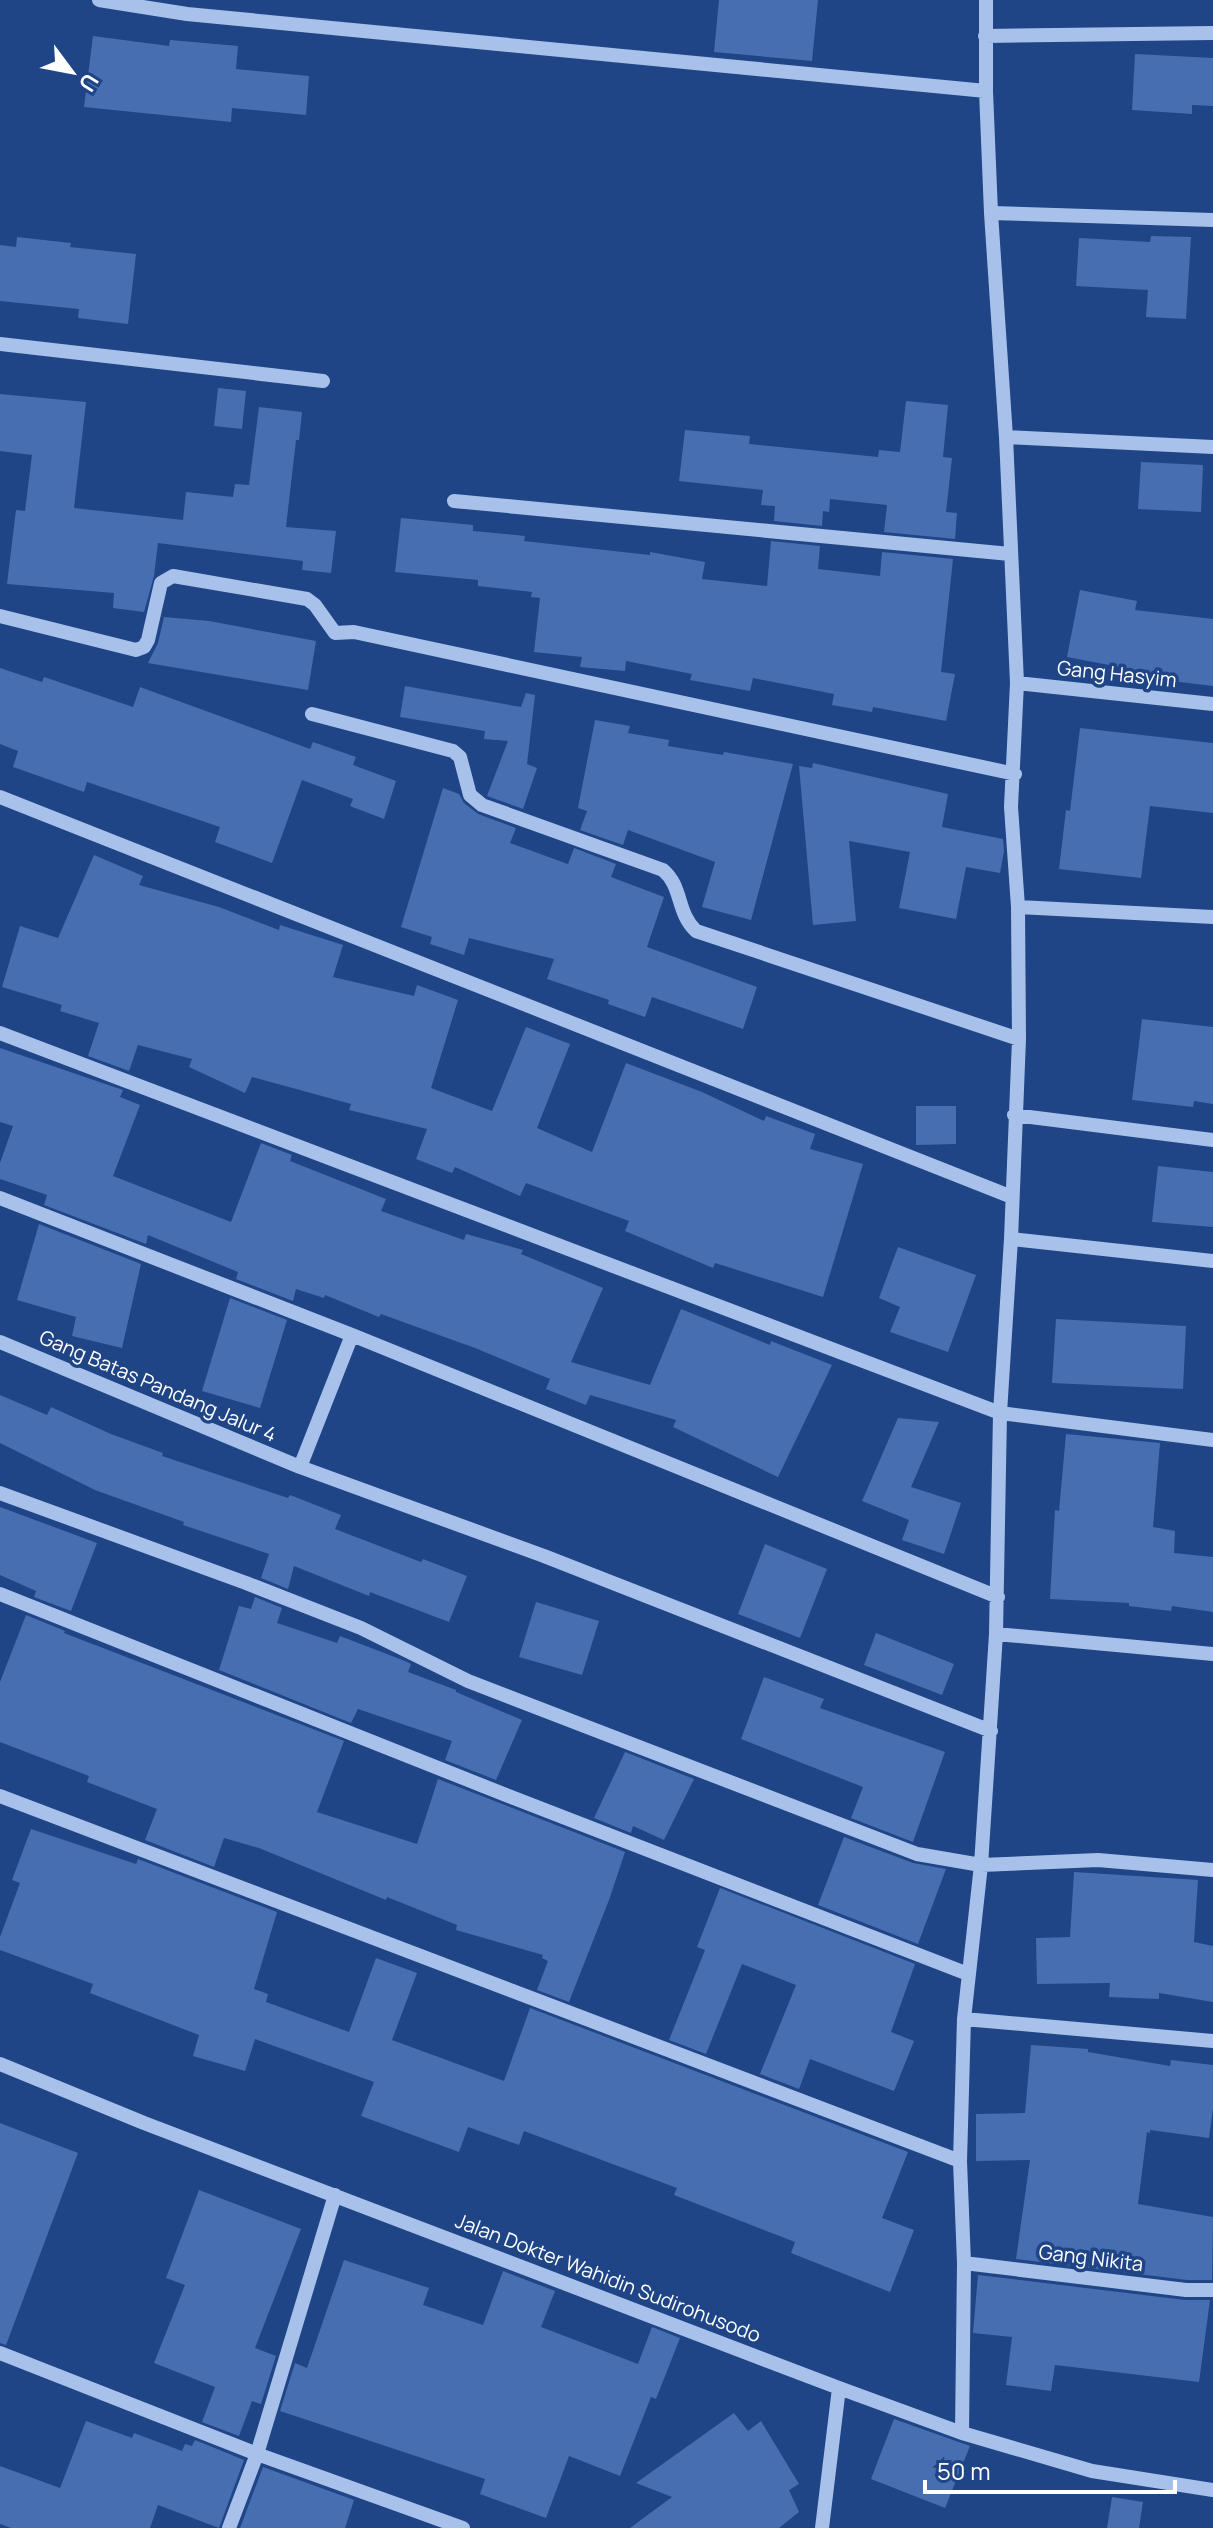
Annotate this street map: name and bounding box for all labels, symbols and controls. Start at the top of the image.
north arrow [32,32,112,112]
text: U [72,68,106,97]
street label: Gang Hasyim [1056,654,1178,693]
street label: Gang Batas Pandang Jalur 4 [36,1323,281,1448]
street label: Jalan Dokter Wahidin Sudirohusodo [452,2207,765,2348]
street label: Gang Nikita [1037,2238,1145,2277]
scale bar [925,2444,1175,2494]
text: 50 m [937,2454,991,2487]

